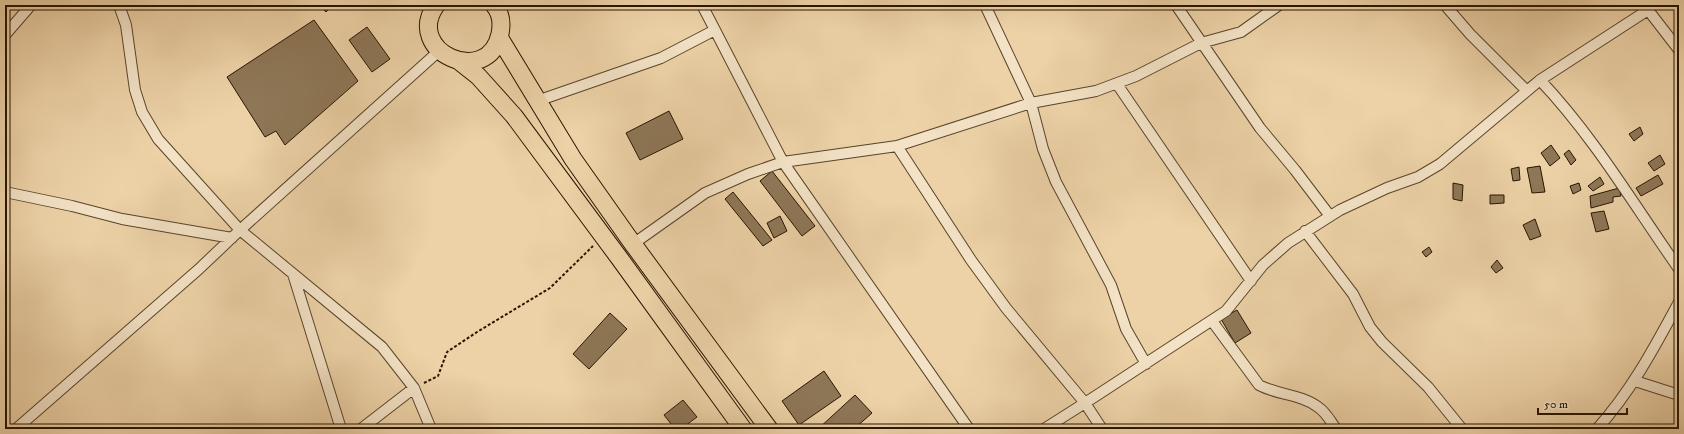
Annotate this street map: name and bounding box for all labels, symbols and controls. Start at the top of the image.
scale bar [1538,390,1627,416]
text: 50 m [1544,397,1568,412]

